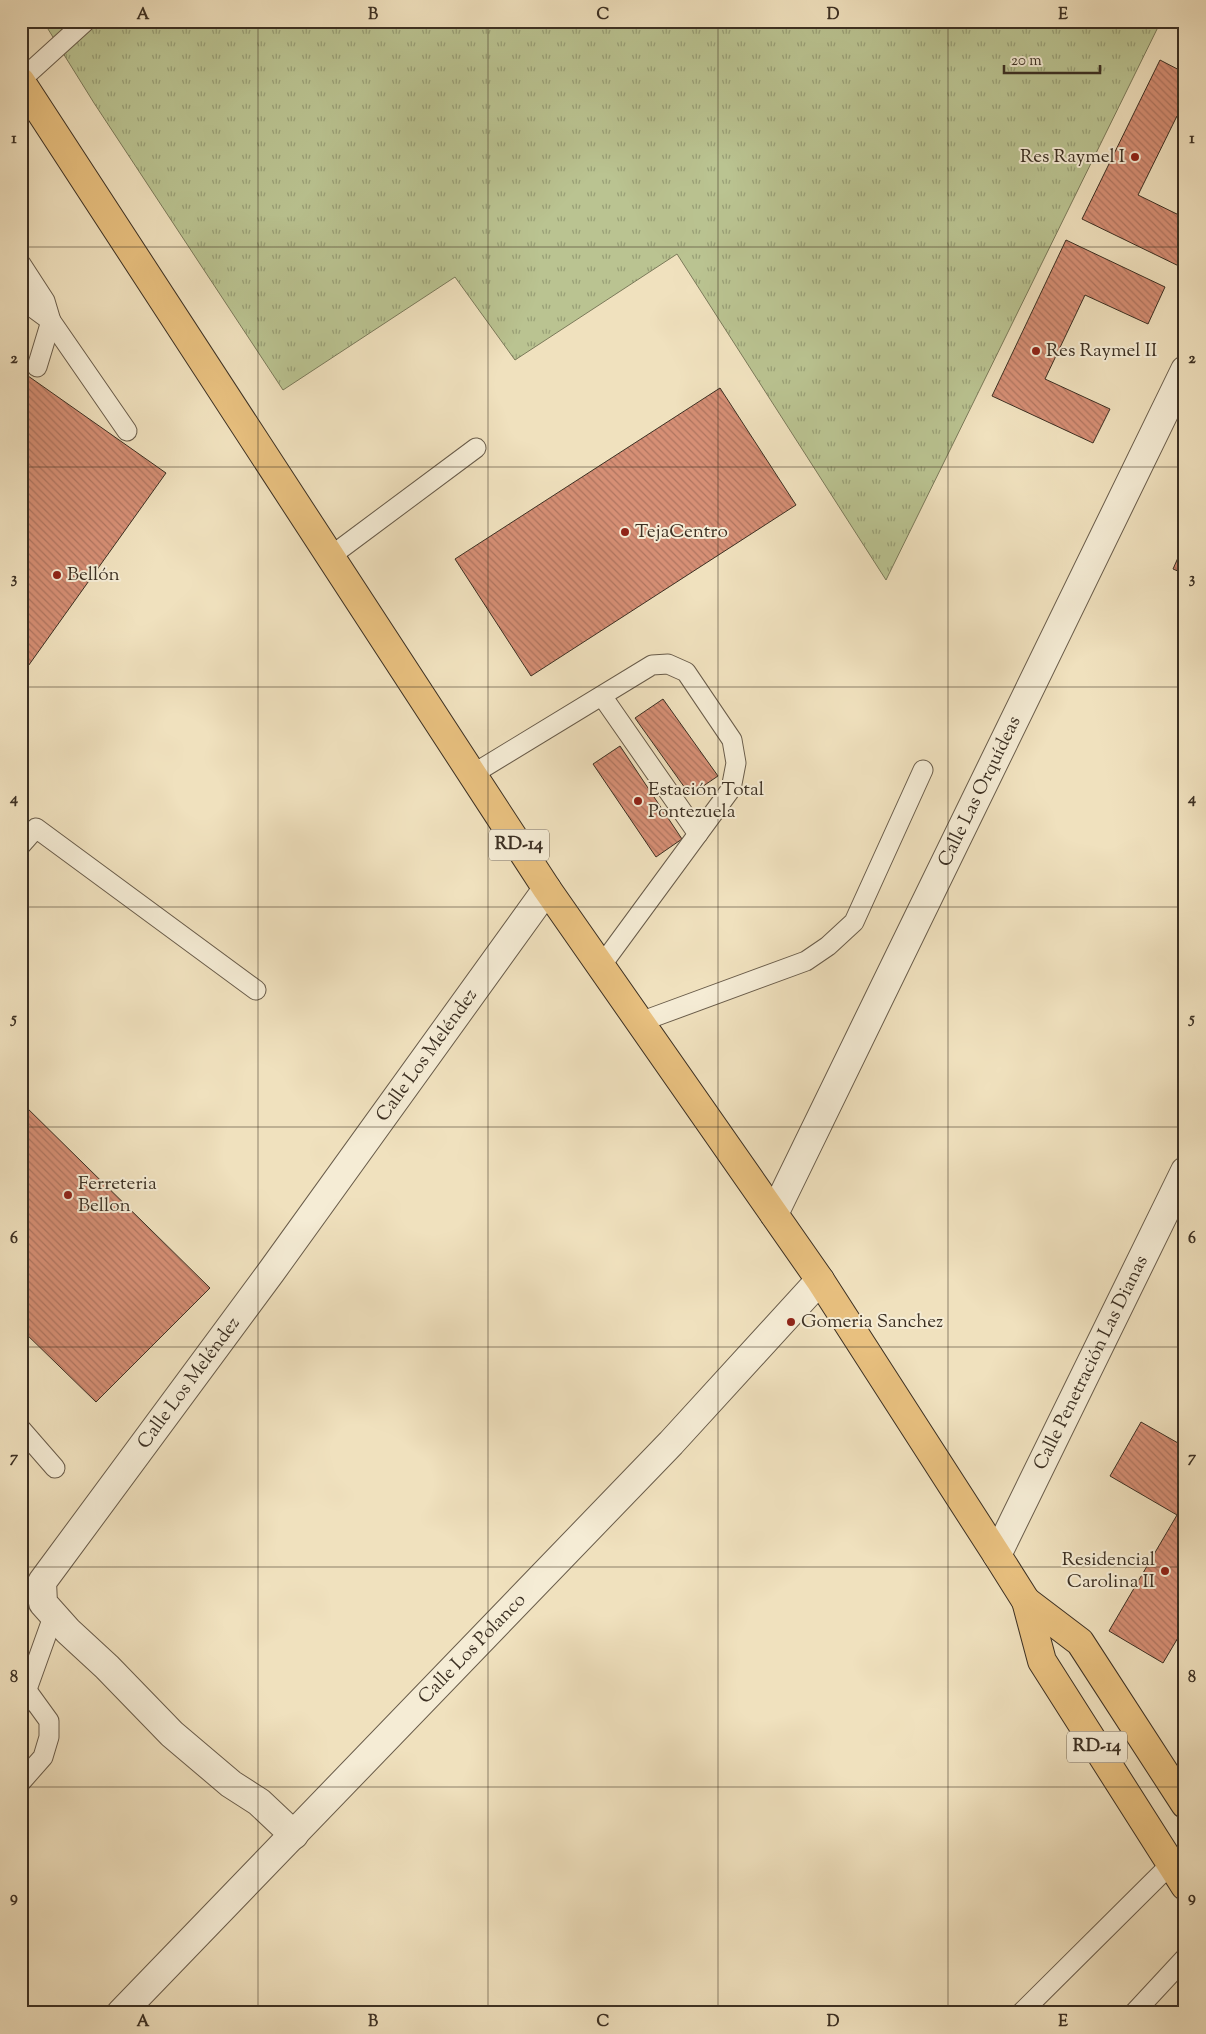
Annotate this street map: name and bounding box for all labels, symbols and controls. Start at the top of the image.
text: A [137,4,150,27]
text: B [368,4,378,27]
text: C [597,4,610,27]
text: D [827,4,840,27]
text: E [1058,4,1068,27]
scale bar [1004,42,1100,74]
text: 20 m [1011,51,1042,72]
text: 1 [11,128,17,151]
text: 1 [1189,128,1195,151]
place label: Res Raymel I [1020,144,1125,171]
marker: Res Raymel I [1129,151,1141,163]
place label: Res Raymel II [1046,338,1157,365]
marker: Res Raymel II [1030,345,1042,357]
text: 2 [10,348,18,371]
text: 2 [1188,348,1196,371]
place label: TejaCentro [635,519,728,546]
marker: TejaCentro [619,526,631,538]
place label: Bellón [67,562,120,589]
text: 3 [11,568,18,591]
text: 3 [1189,568,1196,591]
marker: Bellón [51,569,63,581]
street label: Calle Las Orquídeas [932,712,1028,871]
place label: Estación Total Pontezuela [648,777,764,826]
text: 4 [9,788,18,811]
text: 4 [1187,788,1196,811]
marker: Estación Total Pontezuela [632,795,644,807]
road number: RD-14 [489,830,549,860]
street label: Calle Los Meléndez [370,983,484,1128]
text: 5 [9,1008,17,1031]
text: 5 [1187,1008,1195,1031]
place label: Ferreteria Bellon [78,1171,157,1220]
marker: Ferreteria Bellon [62,1189,74,1201]
text: 6 [10,1228,18,1251]
text: 6 [1188,1228,1196,1251]
street label: Calle Penetración Las Dianas [1027,1251,1155,1475]
place label: Gomeria Sanchez [801,1309,943,1336]
street label: Calle Los Meléndez [131,1311,247,1455]
marker: Gomeria Sanchez [785,1316,797,1328]
text: 7 [10,1447,19,1470]
text: 7 [1188,1447,1197,1470]
place label: Residencial Carolina II [1062,1547,1155,1596]
marker: Residencial Carolina II [1159,1565,1171,1577]
street label: Calle Los Polanco [412,1587,532,1710]
text: 8 [10,1667,18,1690]
text: 8 [1188,1667,1196,1690]
road number: RD-14 [1067,1731,1127,1762]
text: 9 [10,1887,18,1910]
text: 9 [1188,1887,1196,1910]
text: A [137,2011,150,2034]
text: B [368,2011,378,2034]
text: C [597,2011,610,2034]
text: D [827,2011,840,2034]
text: E [1058,2011,1068,2034]

